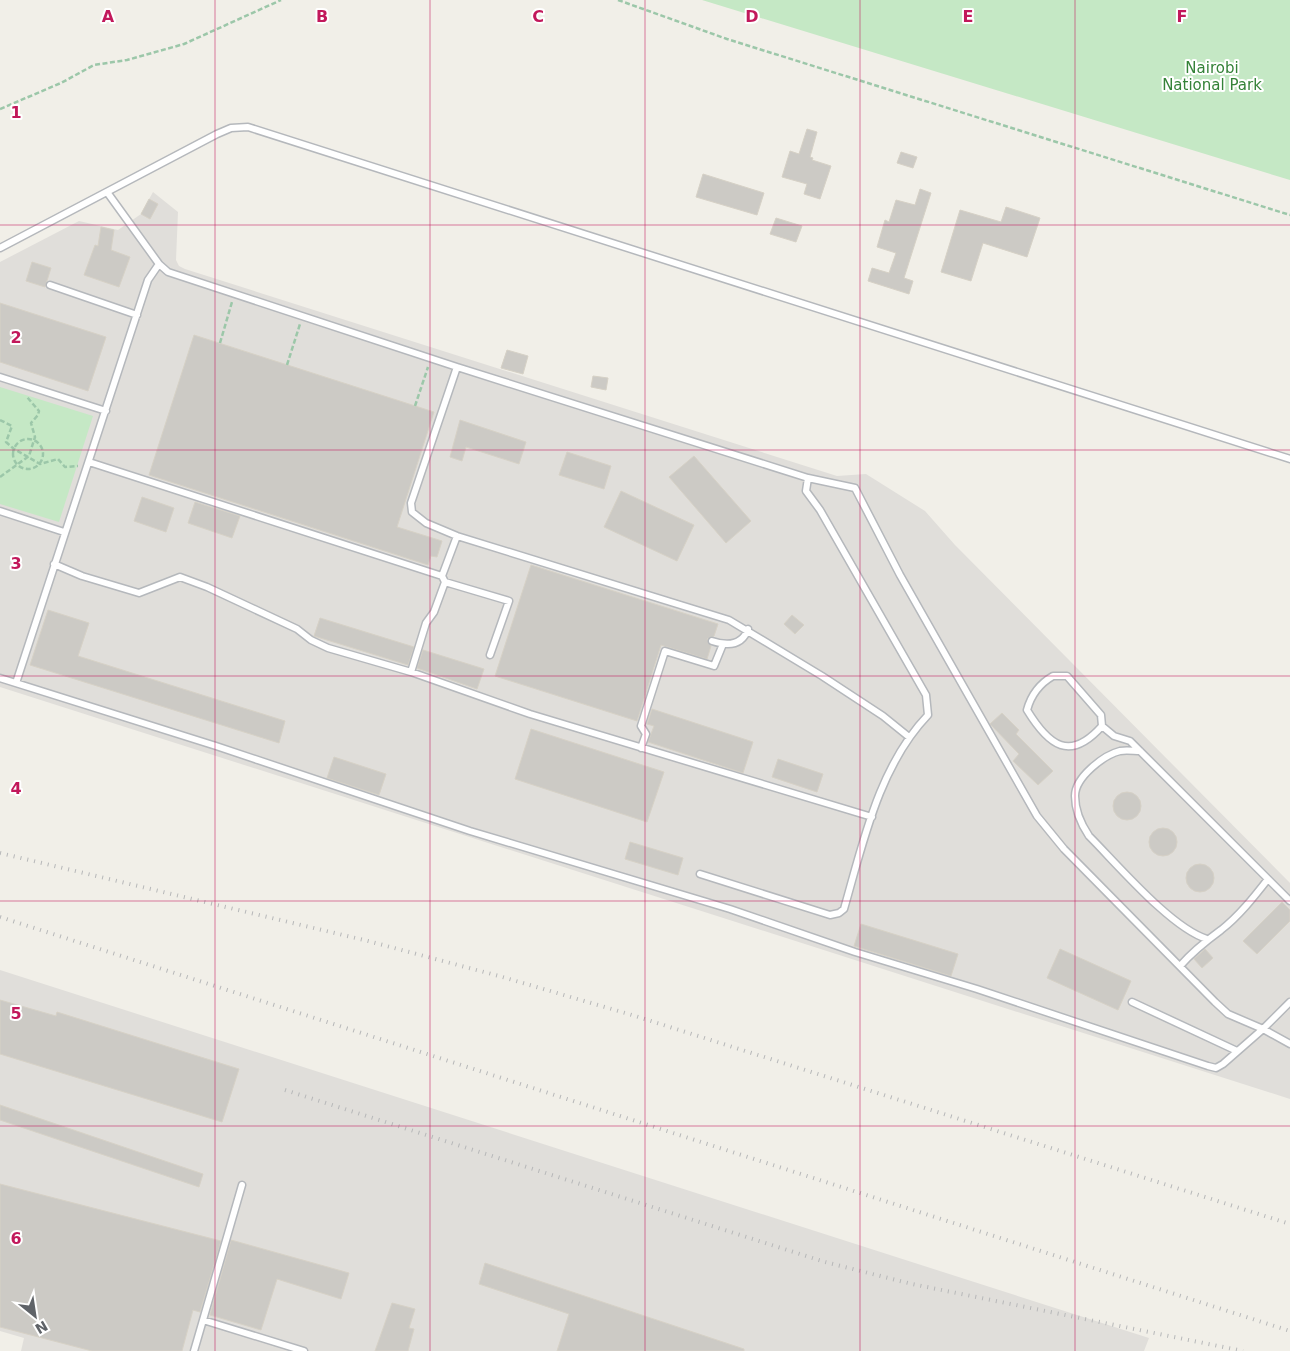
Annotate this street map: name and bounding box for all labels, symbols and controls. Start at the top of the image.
text: A [102,7,115,26]
text: B [316,7,328,26]
text: C [532,7,544,26]
text: D [745,7,759,26]
text: E [963,7,973,26]
text: F [1177,7,1187,26]
park label: Nairobi National Park [1162,59,1262,94]
text: 1 [10,103,22,122]
text: 2 [10,328,22,347]
text: 3 [10,554,22,573]
text: 4 [10,779,22,798]
text: 5 [10,1004,22,1023]
text: 6 [10,1229,22,1248]
north arrow [10,1291,60,1341]
text: N [32,1317,51,1337]

